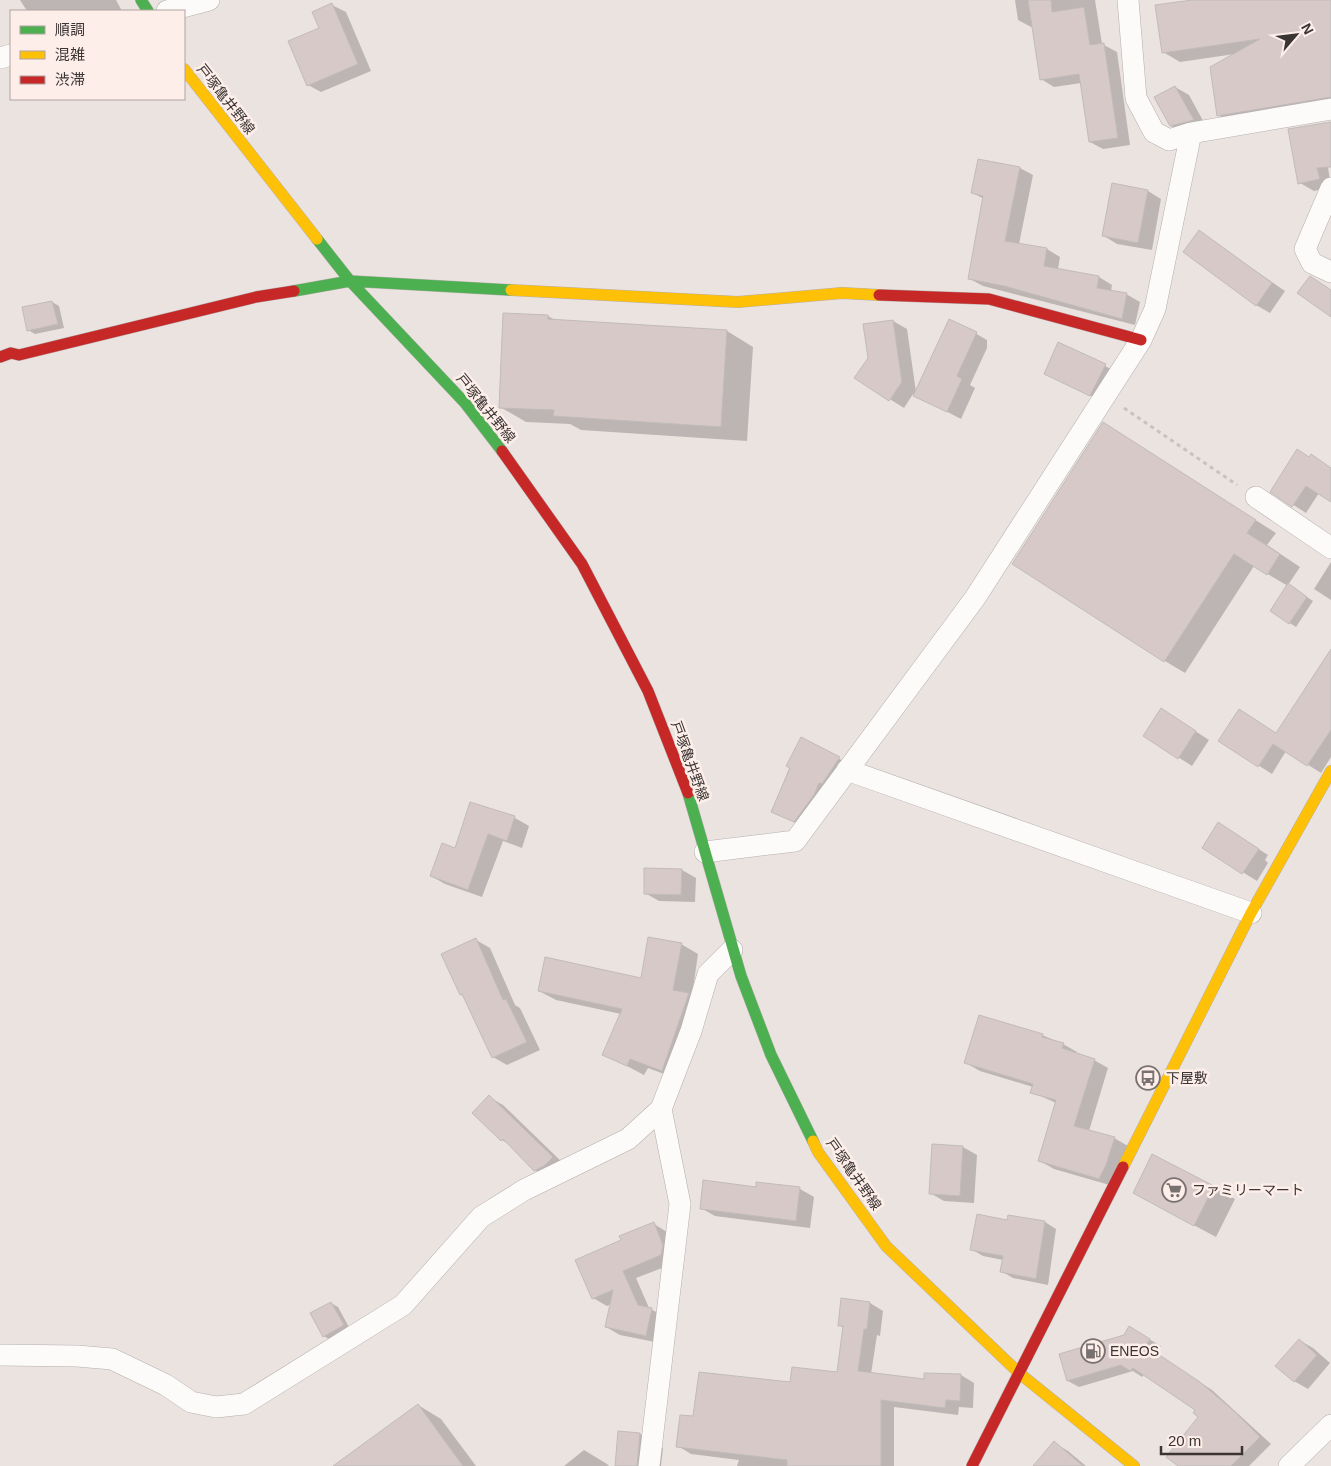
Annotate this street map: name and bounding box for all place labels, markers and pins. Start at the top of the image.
bus stop icon: 下屋敷 [1135,1065,1161,1091]
place label: 下屋敷 [1166,1070,1208,1086]
supermarket icon: ファミリーマート [1161,1177,1187,1203]
place label: ファミリーマート [1192,1182,1304,1198]
fuel station icon: ENEOS [1080,1338,1106,1364]
place label: ENEOS [1110,1343,1159,1359]

